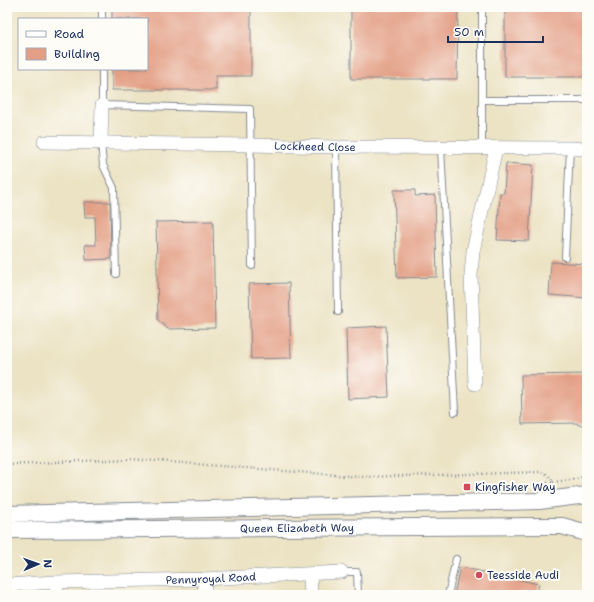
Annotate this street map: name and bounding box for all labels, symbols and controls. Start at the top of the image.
legend [18,18,148,70]
scale bar [448,18,543,44]
text: 50 m [454,24,484,40]
text: Road [54,26,85,42]
text: Building [54,46,100,62]
street label: Lockheed Close [274,139,356,155]
place label: Kingfisher Way [475,480,555,495]
marker: Kingfisher Way [462,482,472,492]
street label: Queen Elizabeth Way [240,520,354,536]
north arrow [18,544,58,584]
text: N [40,559,55,569]
place label: Teesside Audi [487,568,559,583]
street label: Pennyroyal Road [165,569,257,588]
marker: Teesside Audi [474,570,484,580]

